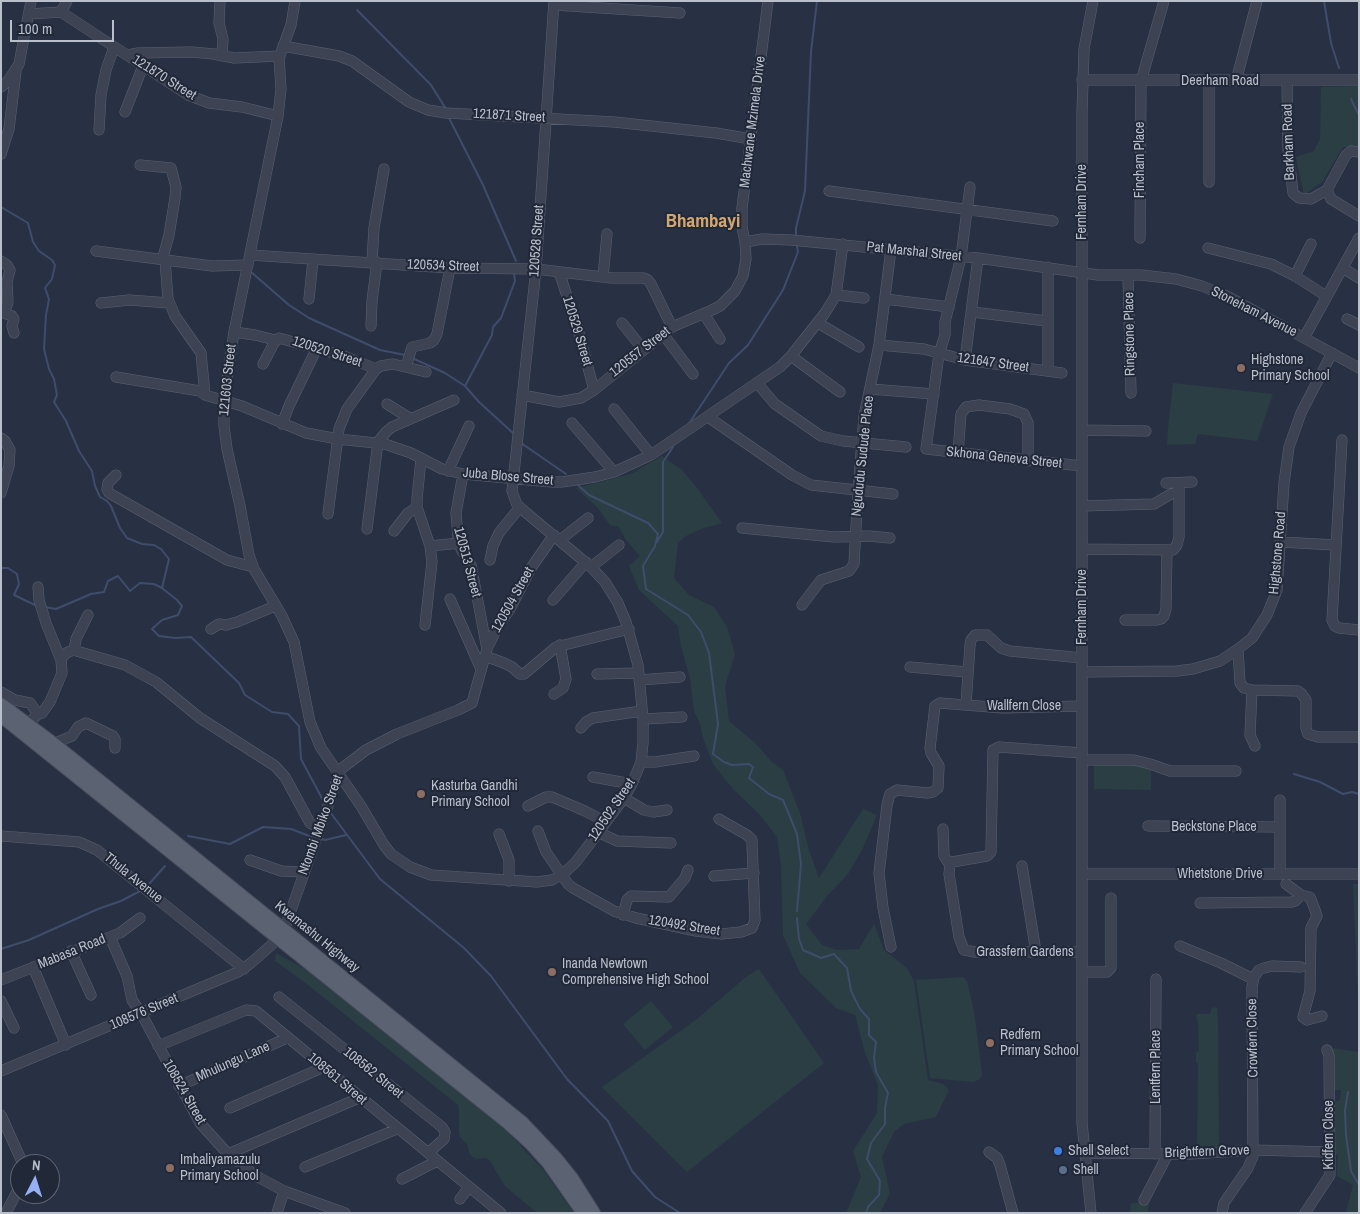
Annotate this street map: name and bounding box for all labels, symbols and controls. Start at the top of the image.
scale bar [12,10,116,42]
text: 100 m [18,18,52,39]
street label: 121870 Street [129,52,199,104]
street label: Machwane Mzimela Drive [737,55,769,189]
street label: Deerham Road [1181,73,1259,89]
street label: Barkham Road [1279,103,1299,181]
street label: 121871 Street [473,106,545,126]
street label: Fincham Place [1132,122,1148,198]
street label: Fernham Drive [1074,164,1090,240]
street label: 120528 Street [526,204,548,278]
district label: Bhambayi [666,211,740,233]
street label: Pat Marshal Street [866,239,962,265]
street label: 120534 Street [407,256,479,276]
street label: Stoneham Avenue [1208,283,1300,341]
street label: Ringstone Place [1121,292,1139,376]
street label: 120529 Street [558,294,596,368]
street label: 120557 Street [606,323,674,381]
street label: 120520 Street [290,333,364,371]
street label: 121603 Street [216,343,240,417]
street label: 121647 Street [956,350,1030,376]
place label: Highstone Primary School [1251,352,1329,384]
marker: Highstone Primary School [1235,362,1247,374]
street label: Ngududu Sudude Place [848,395,878,517]
street label: Skhona Geneva Street [945,444,1063,472]
street label: Juba Blose Street [462,465,554,489]
street label: Highstone Road [1266,511,1290,595]
street label: 120513 Street [450,525,484,599]
street label: 120504 Street [488,564,538,636]
street label: Fernham Drive [1074,569,1090,645]
street label: Wallfern Close [987,698,1061,714]
street label: Ntombi Mbiko Street [295,773,347,877]
street label: 120502 Street [585,775,639,845]
place label: Kasturba Gandhi Primary School [431,778,518,810]
marker: Kasturba Gandhi Primary School [415,788,427,800]
street label: Beckstone Place [1171,819,1257,835]
street label: Thula Avenue [100,849,166,907]
street label: Whetstone Drive [1177,866,1263,882]
street label: Kwamashu Highway [271,898,363,976]
street label: 120492 Street [647,912,721,940]
street label: Mabasa Road [36,931,108,973]
street label: Grassfern Gardens [976,944,1074,960]
place label: Inanda Newtown Comprehensive High School [562,956,709,989]
marker: Inanda Newtown Comprehensive High School [546,966,558,978]
street label: 108576 Street [108,990,180,1034]
street label: Crowfern Close [1244,998,1262,1078]
place label: Redfern Primary School [1000,1027,1078,1060]
street label: Lentfern Place [1148,1030,1164,1104]
marker: Redfern Primary School [984,1037,996,1049]
street label: Mhulungu Lane [193,1038,273,1086]
street label: 108562 Street [340,1044,406,1102]
street label: 108561 Street [304,1049,370,1109]
street label: 108524 Street [159,1057,209,1127]
street label: Kidfern Close [1321,1100,1337,1170]
street label: Brightfern Grove [1164,1142,1250,1162]
place label: Shell Select [1068,1143,1129,1159]
marker: Shell Select [1052,1145,1064,1157]
place label: Imbaliyamazulu Primary School [180,1152,260,1184]
north arrow [10,1154,60,1204]
text: N [31,1156,41,1174]
marker: Imbaliyamazulu Primary School [164,1162,176,1174]
place label: Shell [1073,1162,1099,1178]
marker: Shell [1057,1164,1069,1176]

